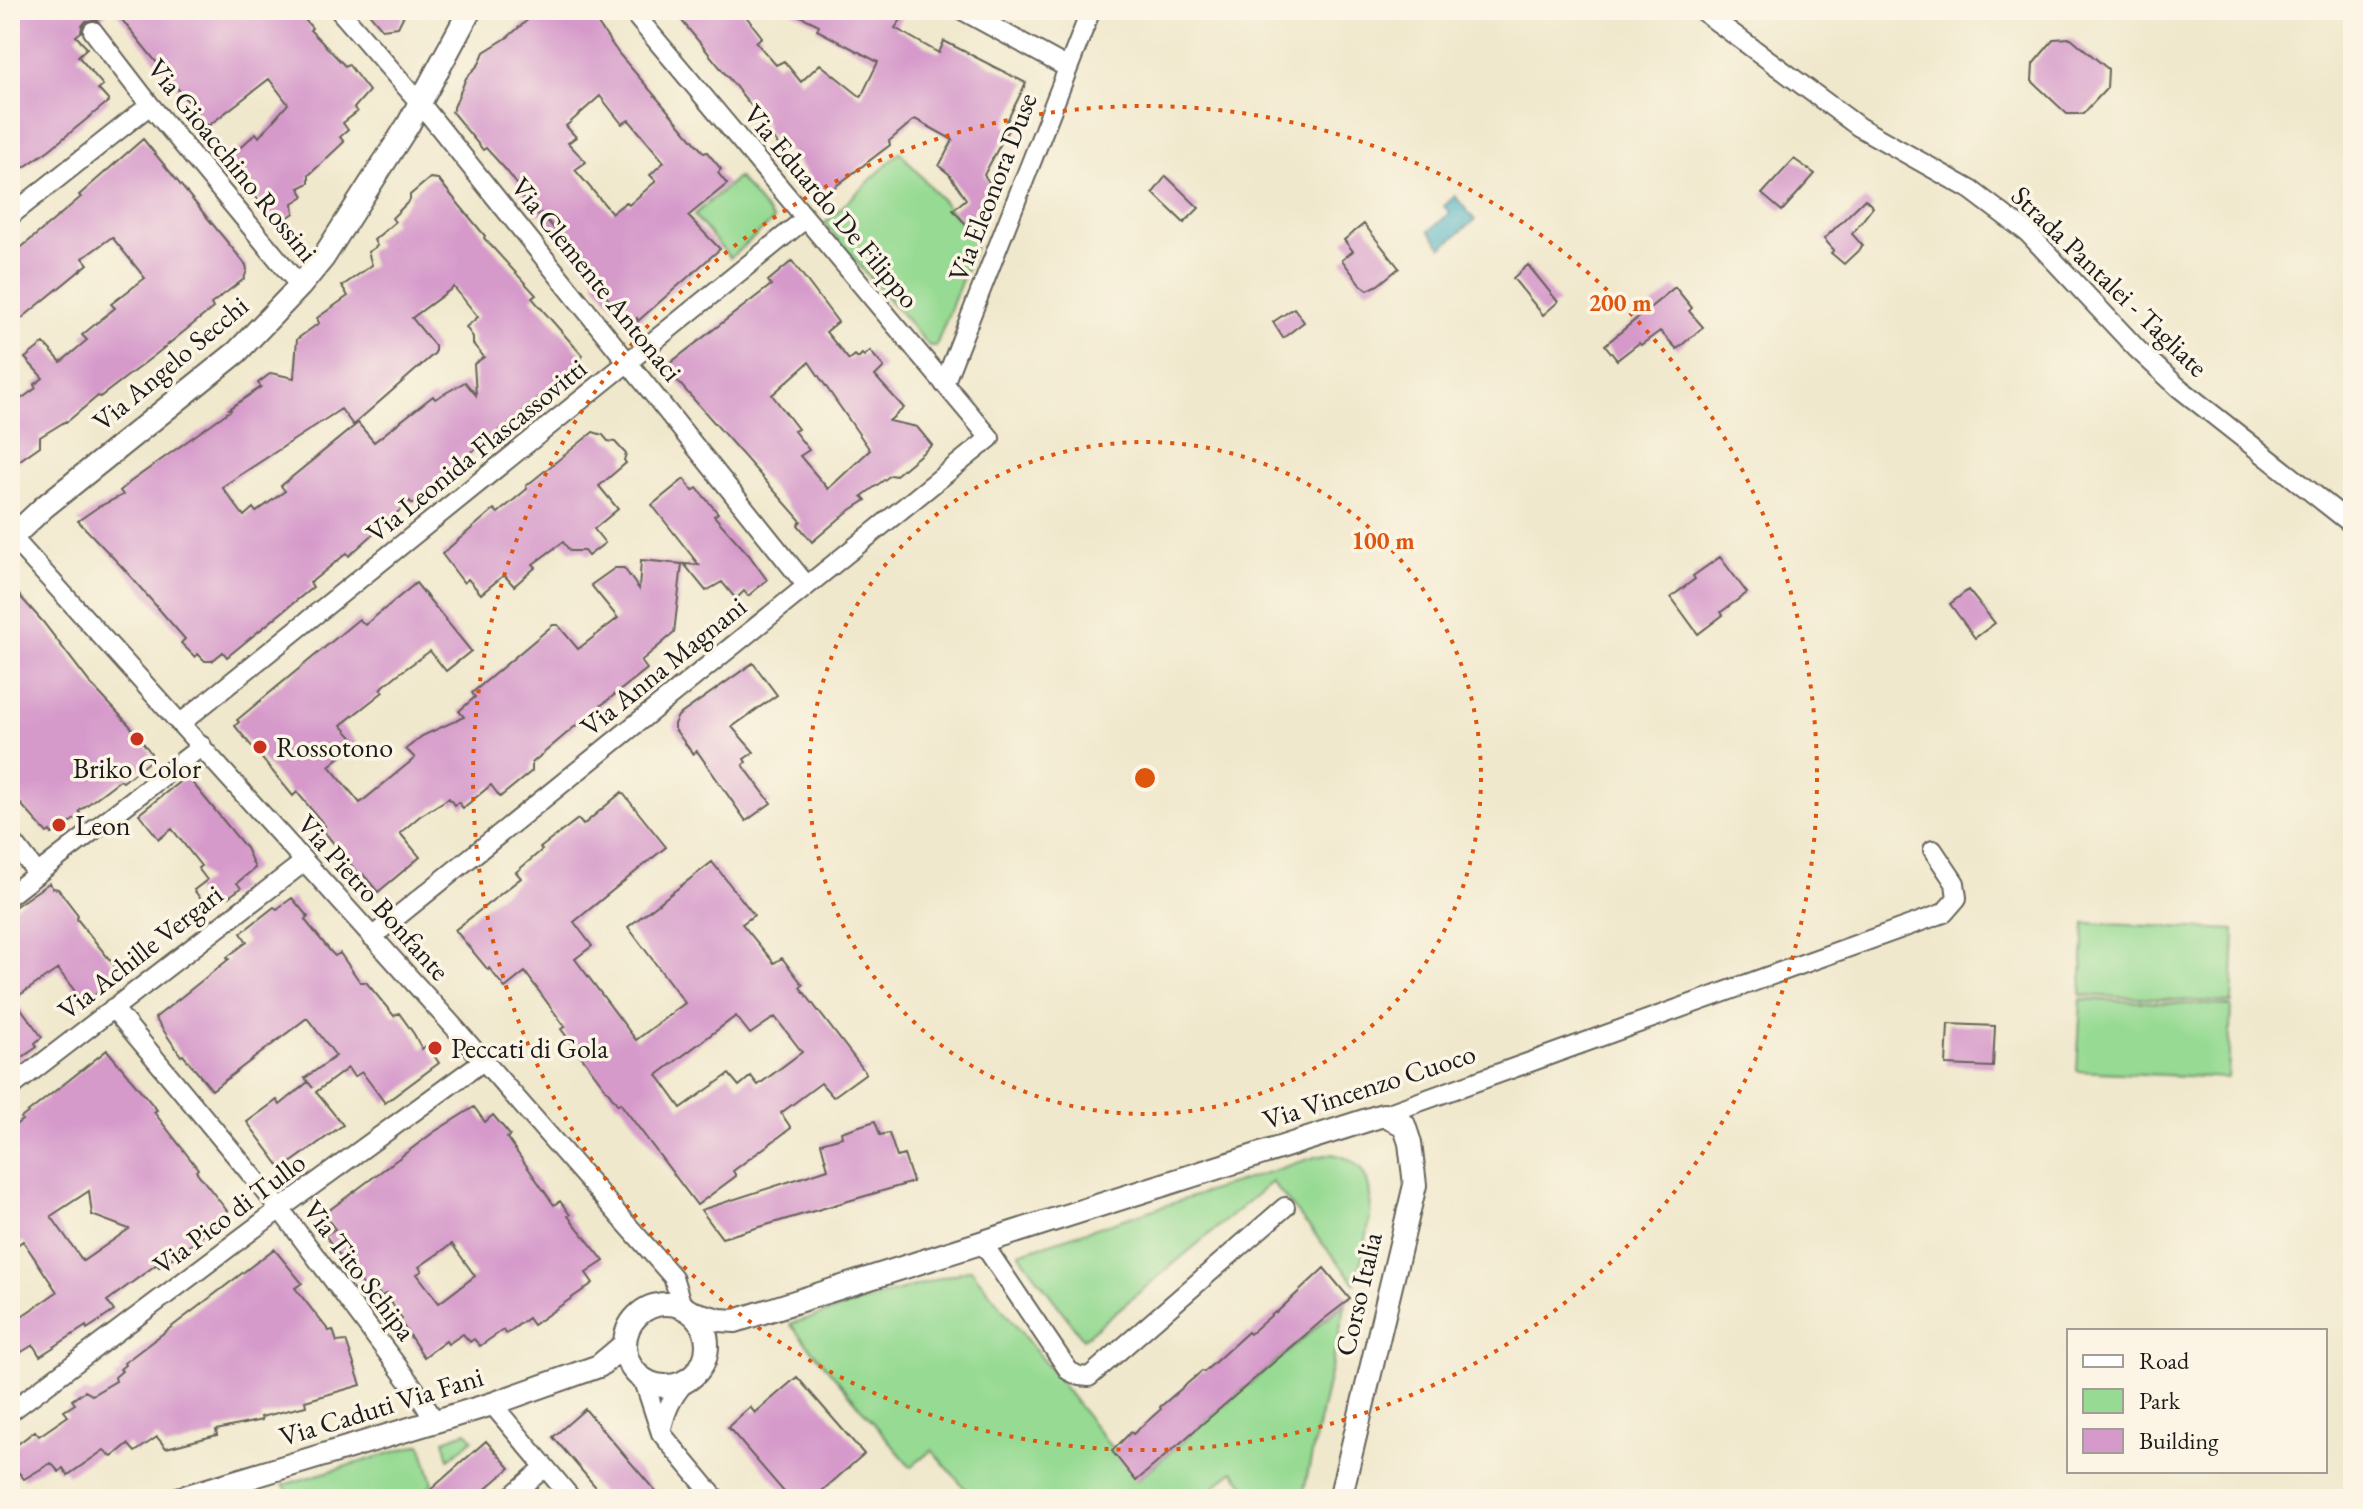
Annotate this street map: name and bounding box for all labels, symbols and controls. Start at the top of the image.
street label: Via Gioacchino Rossini [140,51,326,269]
street label: Via Eleonora Duse [939,87,1045,287]
street label: Via Eduardo De Filippo [736,97,928,315]
street label: Via Clemente Antonaci [503,169,691,389]
street label: Strada Pantalei - Tagliate [2004,178,2216,384]
street label: Via Angelo Secchi [85,287,255,439]
text: 200 m [1588,287,1652,318]
street label: Via Leonida Flascassovitti [358,350,594,550]
text: 100 m [1351,525,1415,556]
street label: Via Anna Magnani [573,588,753,744]
place label: Rossotono [276,729,393,765]
marker: Briko Color [128,730,146,748]
marker: Rossotono [251,738,269,756]
place label: Briko Color [73,750,202,786]
centre of rings [1131,764,1159,792]
street label: Via Pietro Bonfante [290,806,458,988]
place label: Leon [75,807,131,843]
marker: Leon [50,816,68,834]
street label: Via Achille Vergari [50,876,230,1028]
place label: Peccati di Gola [451,1030,609,1066]
street label: Via Vincenzo Cuoco [1258,1035,1480,1137]
marker: Peccati di Gola [426,1039,444,1057]
street label: Via Pico di Tullo [146,1144,312,1282]
street label: Via Tito Schipa [295,1193,425,1348]
street label: Corso Italia [1326,1228,1390,1359]
legend [2067,1329,2327,1473]
text: Road [2139,1345,2190,1376]
street label: Via Caduti Via Fani [275,1358,487,1454]
text: Park [2139,1385,2181,1416]
text: Building [2139,1425,2219,1456]

